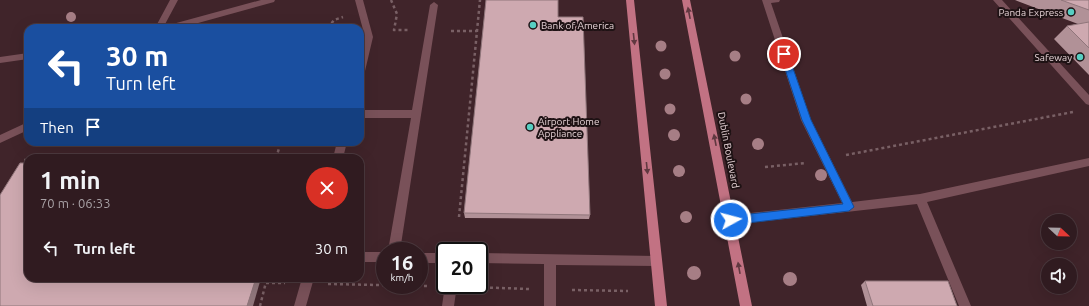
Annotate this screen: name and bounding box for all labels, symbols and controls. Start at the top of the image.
one-way arrow [686,6,692,19]
place label: Panda Express [998,7,1063,18]
marker: Panda Express [1066,7,1076,17]
marker: Bank of America [528,20,538,30]
place label: Bank of America [541,20,614,31]
one-way arrow [630,33,637,45]
pin [767,37,801,71]
icon: left [40,40,92,92]
text: 30 m [106,40,168,71]
icon: arrive [773,43,795,65]
place label: Safeway [1035,52,1072,63]
marker: Safeway [1075,52,1085,62]
text: Turn left [106,73,176,93]
street label: Dublin Boulevard [716,111,741,189]
icon: arrive [82,116,104,138]
place label: Airport Home Appliance [538,116,599,139]
text: Then [40,119,74,136]
marker: Airport Home Appliance [525,122,535,132]
one-way arrow [711,134,717,146]
one-way arrow [643,162,650,174]
text: 1 min [40,167,101,194]
button: close [306,167,348,209]
text: 70 m · 06:33 [40,196,111,210]
position arrow [710,199,752,241]
north arrow [1041,214,1077,250]
map controls [1041,214,1077,294]
icon: left [40,237,62,259]
text: Turn left [74,240,135,257]
text: 30 m [315,240,348,257]
speed limit sign: 20 [436,242,488,294]
text: 16 [391,251,413,274]
button: sound [1041,258,1077,294]
one-way arrow [736,262,742,274]
text: km/h [390,272,414,283]

